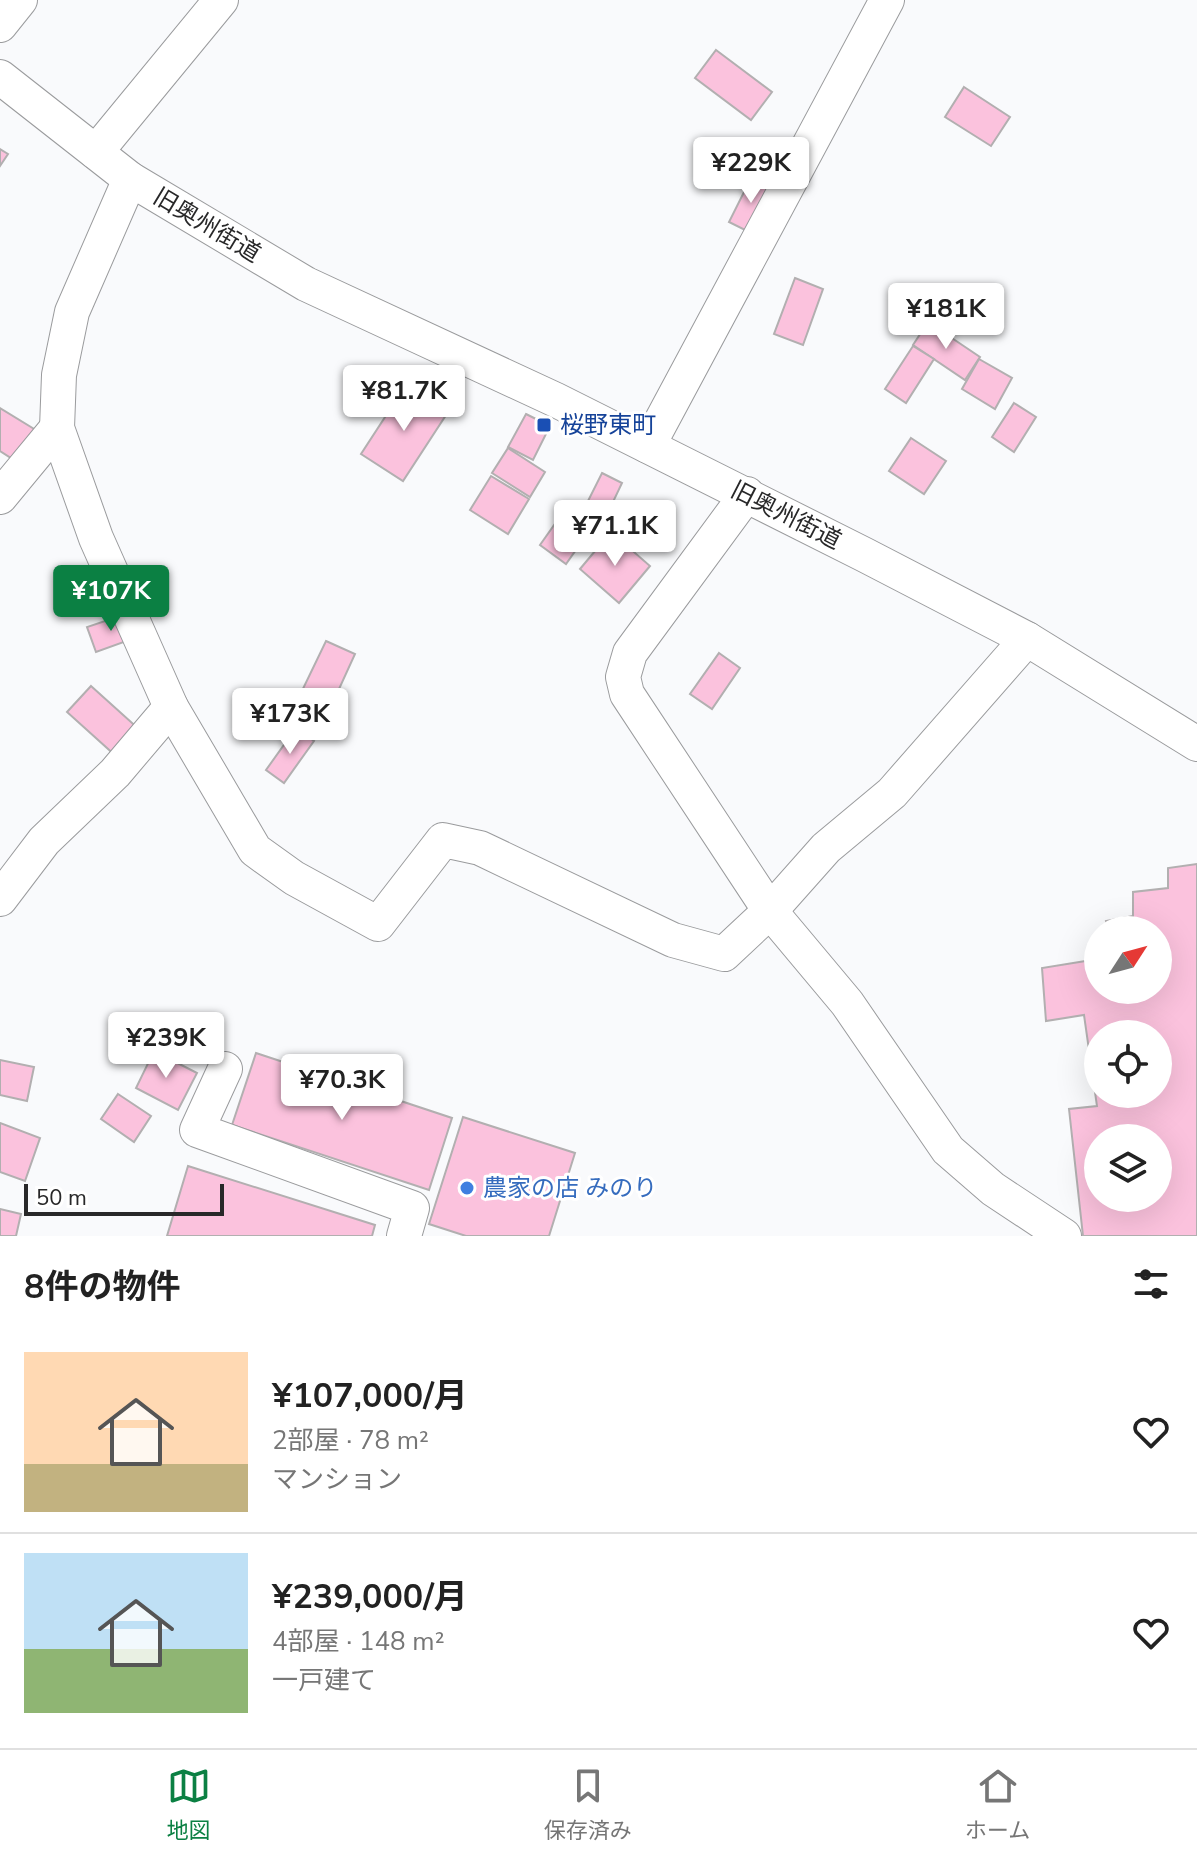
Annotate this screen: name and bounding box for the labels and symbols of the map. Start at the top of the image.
pin: ¥229K [695,137,807,205]
street label: 旧奥州街道 [147,180,267,270]
pin: ¥181K [890,283,1002,351]
pin: ¥81.7K [339,365,469,433]
place label: 桜野東町 [560,409,656,441]
marker: 桜野東町 [535,416,553,434]
street label: 旧奥州街道 [725,474,847,556]
pin: ¥71.1K [550,500,680,568]
pin: ¥107K [55,565,167,633]
pin: ¥173K [234,688,346,756]
north arrow [1084,916,1172,1004]
pin: ¥239K [110,1012,222,1080]
pin: ¥70.3K [277,1054,407,1122]
place label: 農家の店 みのり [483,1172,657,1204]
marker: 農家の店 みのり [458,1179,476,1197]
scale bar [24,1180,224,1216]

